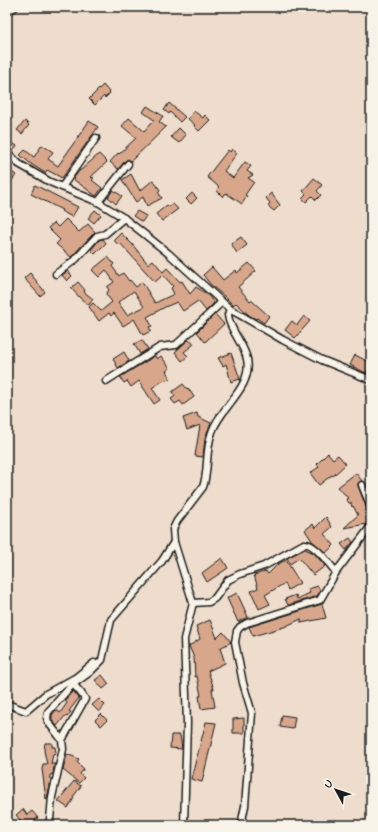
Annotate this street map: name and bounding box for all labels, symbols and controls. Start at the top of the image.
north arrow [316,770,356,810]
text: U [321,777,337,791]

